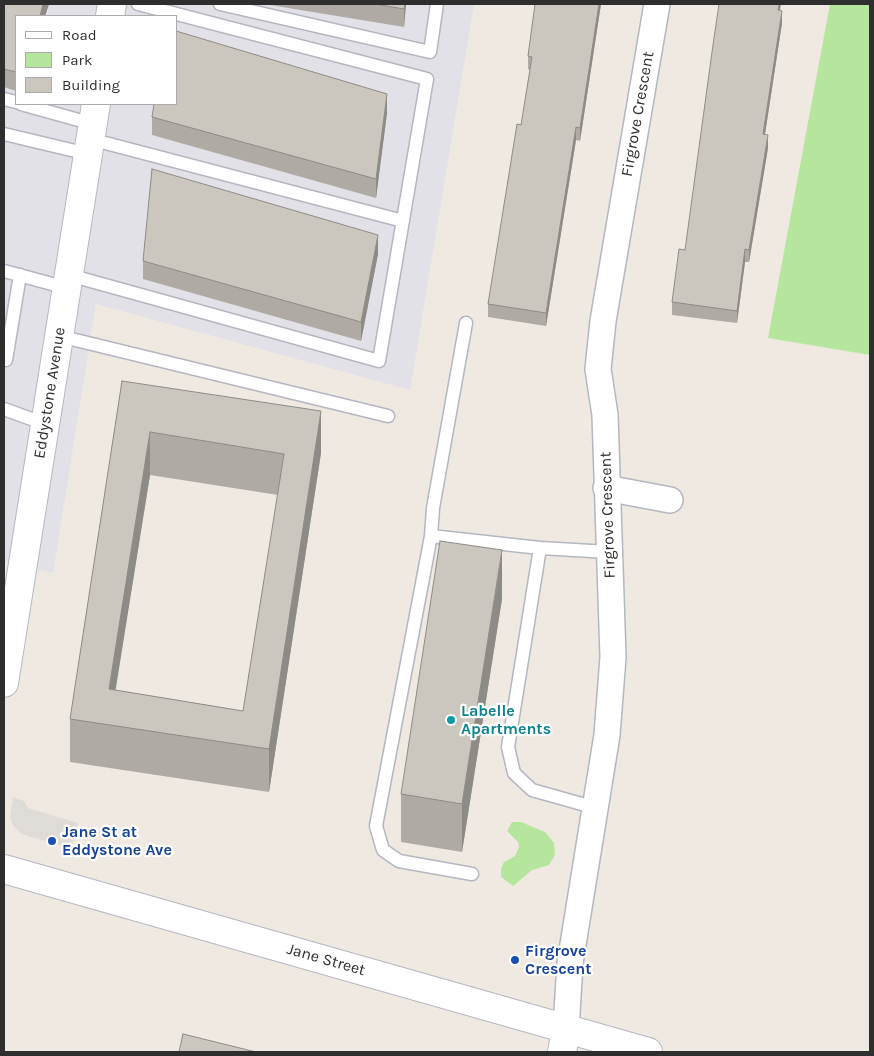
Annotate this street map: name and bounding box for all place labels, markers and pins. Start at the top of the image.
place label: Labelle Apartments [461,701,551,739]
marker: Labelle Apartments [445,714,457,726]
place label: Jane St at Eddystone Ave [62,822,172,860]
marker: Jane St at Eddystone Ave [46,835,58,847]
place label: Firgrove Crescent [525,941,592,979]
marker: Firgrove Crescent [509,954,521,966]

